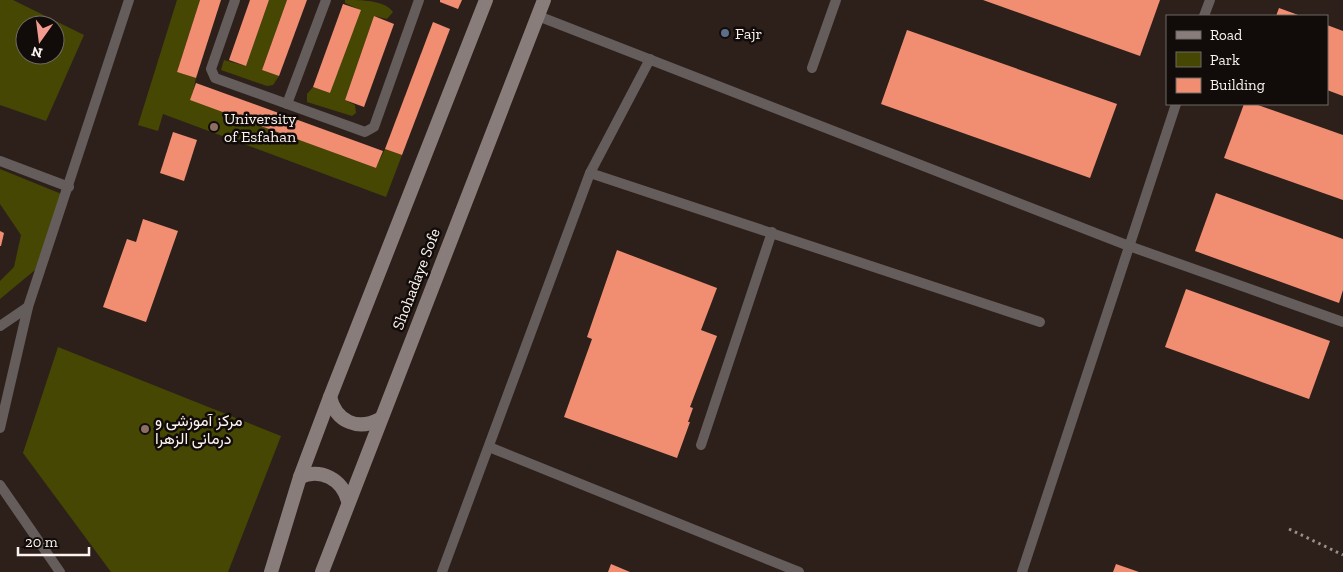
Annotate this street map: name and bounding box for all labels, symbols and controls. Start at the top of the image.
north arrow [15,15,65,65]
legend [1166,15,1328,105]
place label: Fajr [735,24,762,43]
text: Road [1210,26,1243,44]
marker: Fajr [719,27,731,39]
text: N [29,43,44,62]
text: Park [1210,51,1240,69]
text: Building [1210,76,1265,94]
place label: University of Esfahan [224,109,297,146]
marker: University of Esfahan [208,121,220,133]
street label: Shohadaye Sofe [388,226,444,332]
place label: مرکز آموزشی و درمانی الزهرا [155,411,242,449]
marker: مرکز آموزشی و درمانی الزهرا [139,423,151,435]
scale bar [18,524,89,556]
text: 20 m [25,533,58,551]

